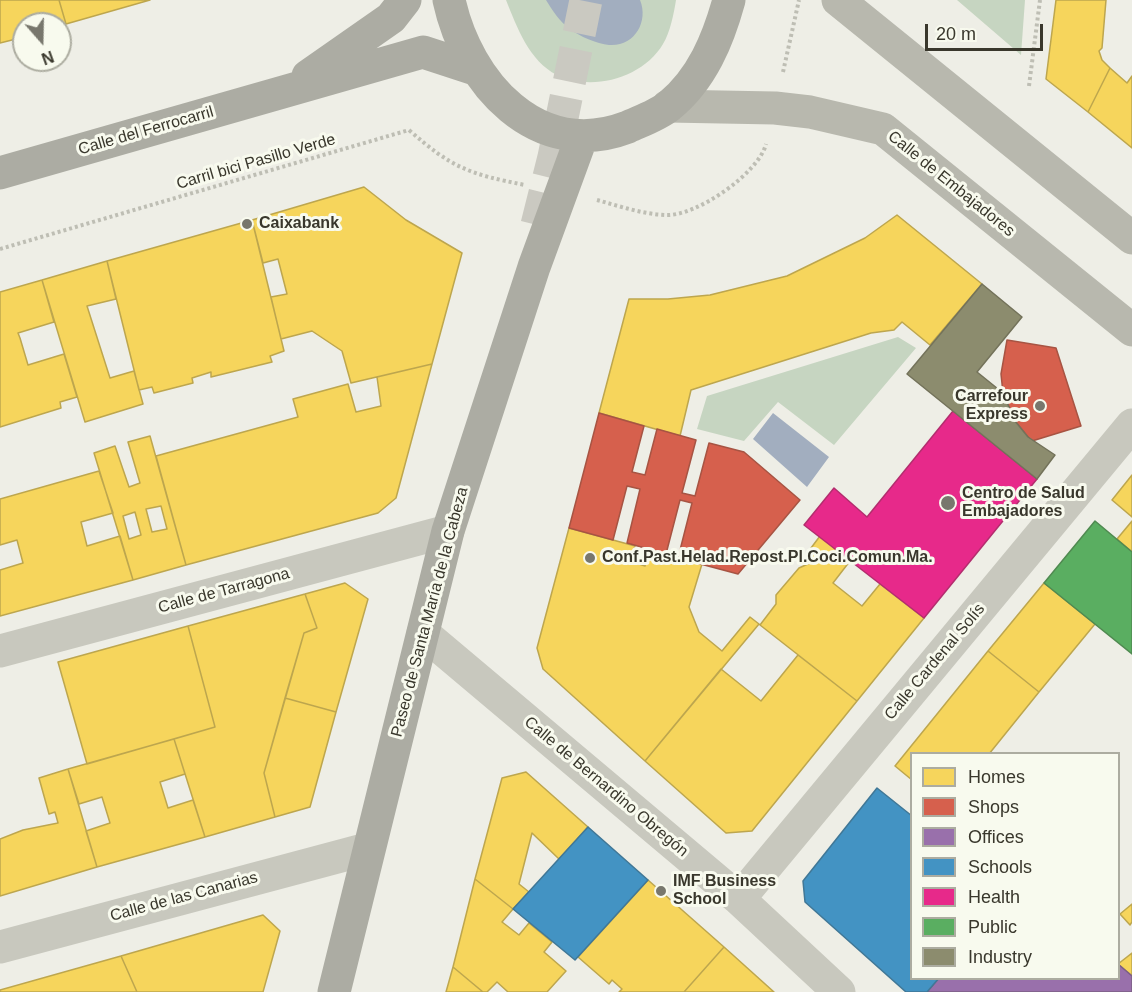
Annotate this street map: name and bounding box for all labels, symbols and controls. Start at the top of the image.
north arrow [12,12,72,72]
scale bar [928,12,1046,50]
text: 20 m [936,24,976,44]
text: N [39,48,56,67]
street label: Calle del Ferrocarril [76,103,216,159]
street label: Calle de Embajadores [884,127,1018,241]
street label: Carril bici Pasillo Verde [174,130,338,194]
place label: Caixabank [259,214,339,234]
marker: Caixabank [240,217,254,231]
place label: Carrefour Express [955,387,1028,425]
marker: Carrefour Express [1033,399,1047,413]
place label: Centro de Salud Embajadores [962,484,1085,522]
street label: Paseo de Santa María de la Cabeza [387,485,473,739]
marker: Centro de Salud Embajadores [939,494,957,512]
place label: Conf.Past.Helad.Repost.Pl.Coci.Comun.Ma. [602,548,933,568]
marker: Conf.Past.Helad.Repost.Pl.Coci.Comun.Ma. [583,551,597,565]
street label: Calle de Tarragona [156,564,292,618]
street label: Calle Cardenal Solís [881,600,989,724]
street label: Calle de Bernardino Obregón [520,713,692,861]
legend [910,752,1120,980]
text: Homes [968,767,1025,787]
text: Shops [968,797,1019,817]
text: Offices [968,827,1024,847]
text: Schools [968,857,1032,877]
street label: Calle de las Canarias [108,868,260,926]
place label: IMF Business School [673,872,776,910]
marker: IMF Business School [654,884,668,898]
text: Health [968,887,1020,907]
text: Public [968,917,1017,937]
text: Industry [968,947,1032,967]

